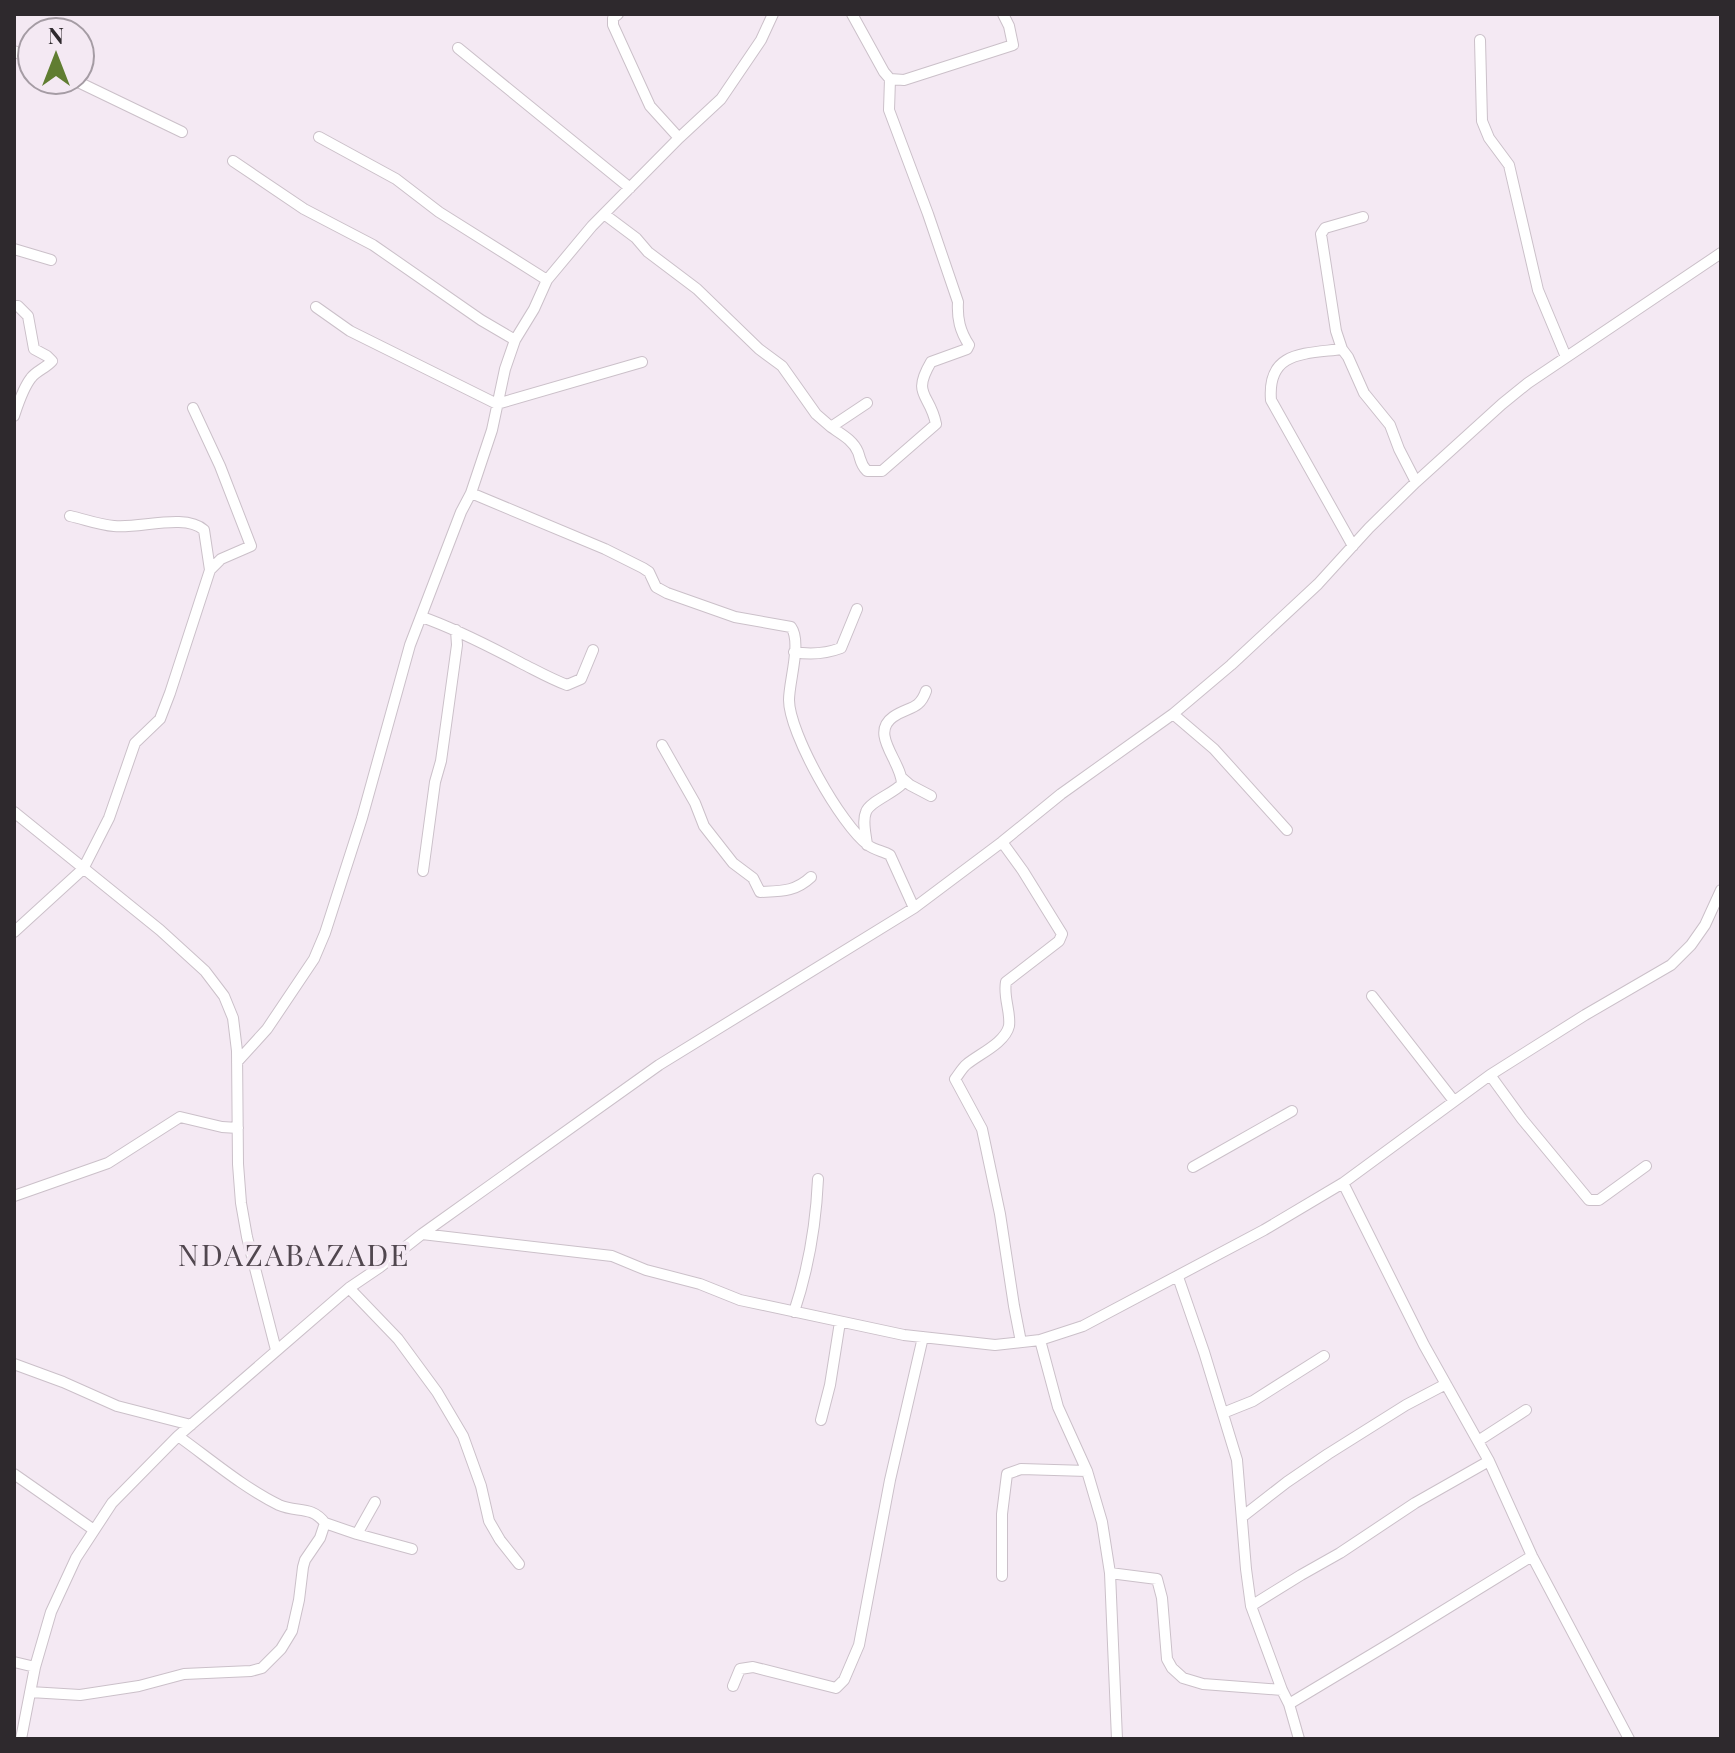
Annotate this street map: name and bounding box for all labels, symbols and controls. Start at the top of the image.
north arrow [16,16,96,96]
text: N [48,20,64,50]
district label: NDAZABAZADE [178,1234,410,1274]

